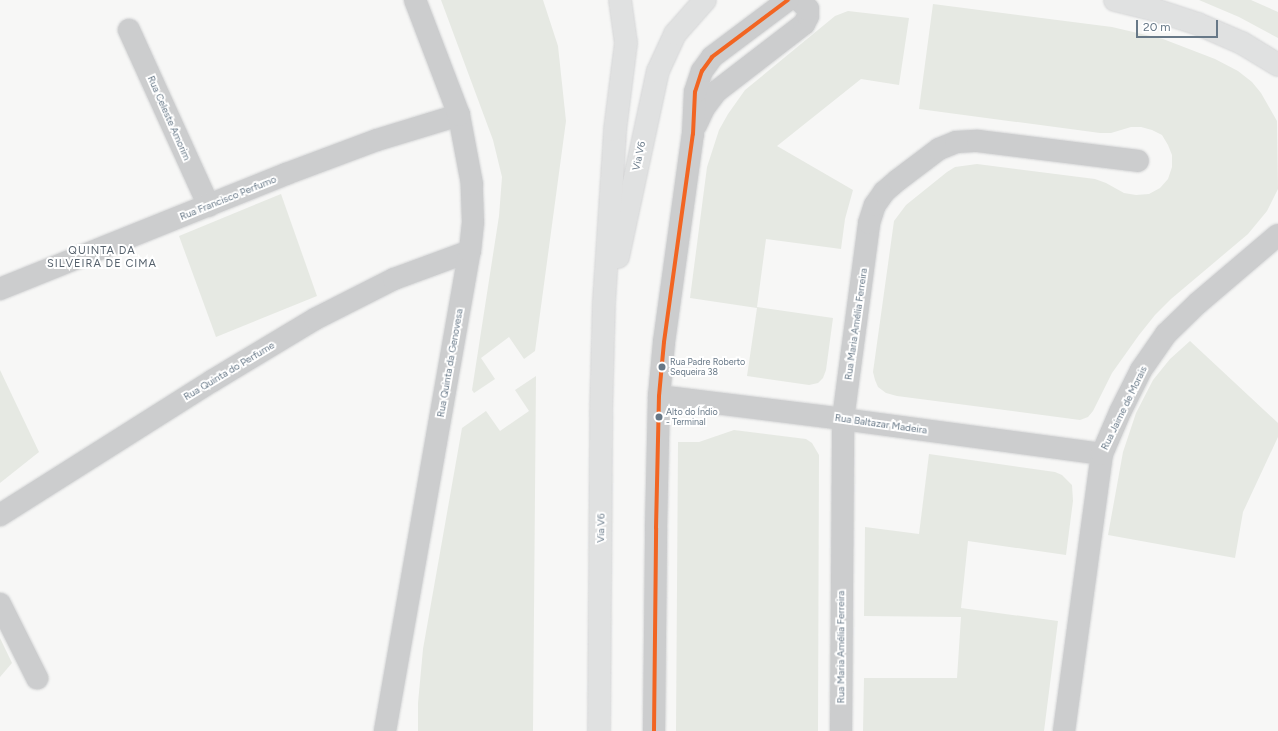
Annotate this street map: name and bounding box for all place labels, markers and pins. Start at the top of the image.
place label: Rua Padre Roberto Sequeira 38 [670,357,745,378]
marker: Rua Padre Roberto Sequeira 38 [657,362,667,372]
place label: Alto do Índio - Terminal [666,407,718,428]
marker: Alto do Índio - Terminal [654,412,664,422]

